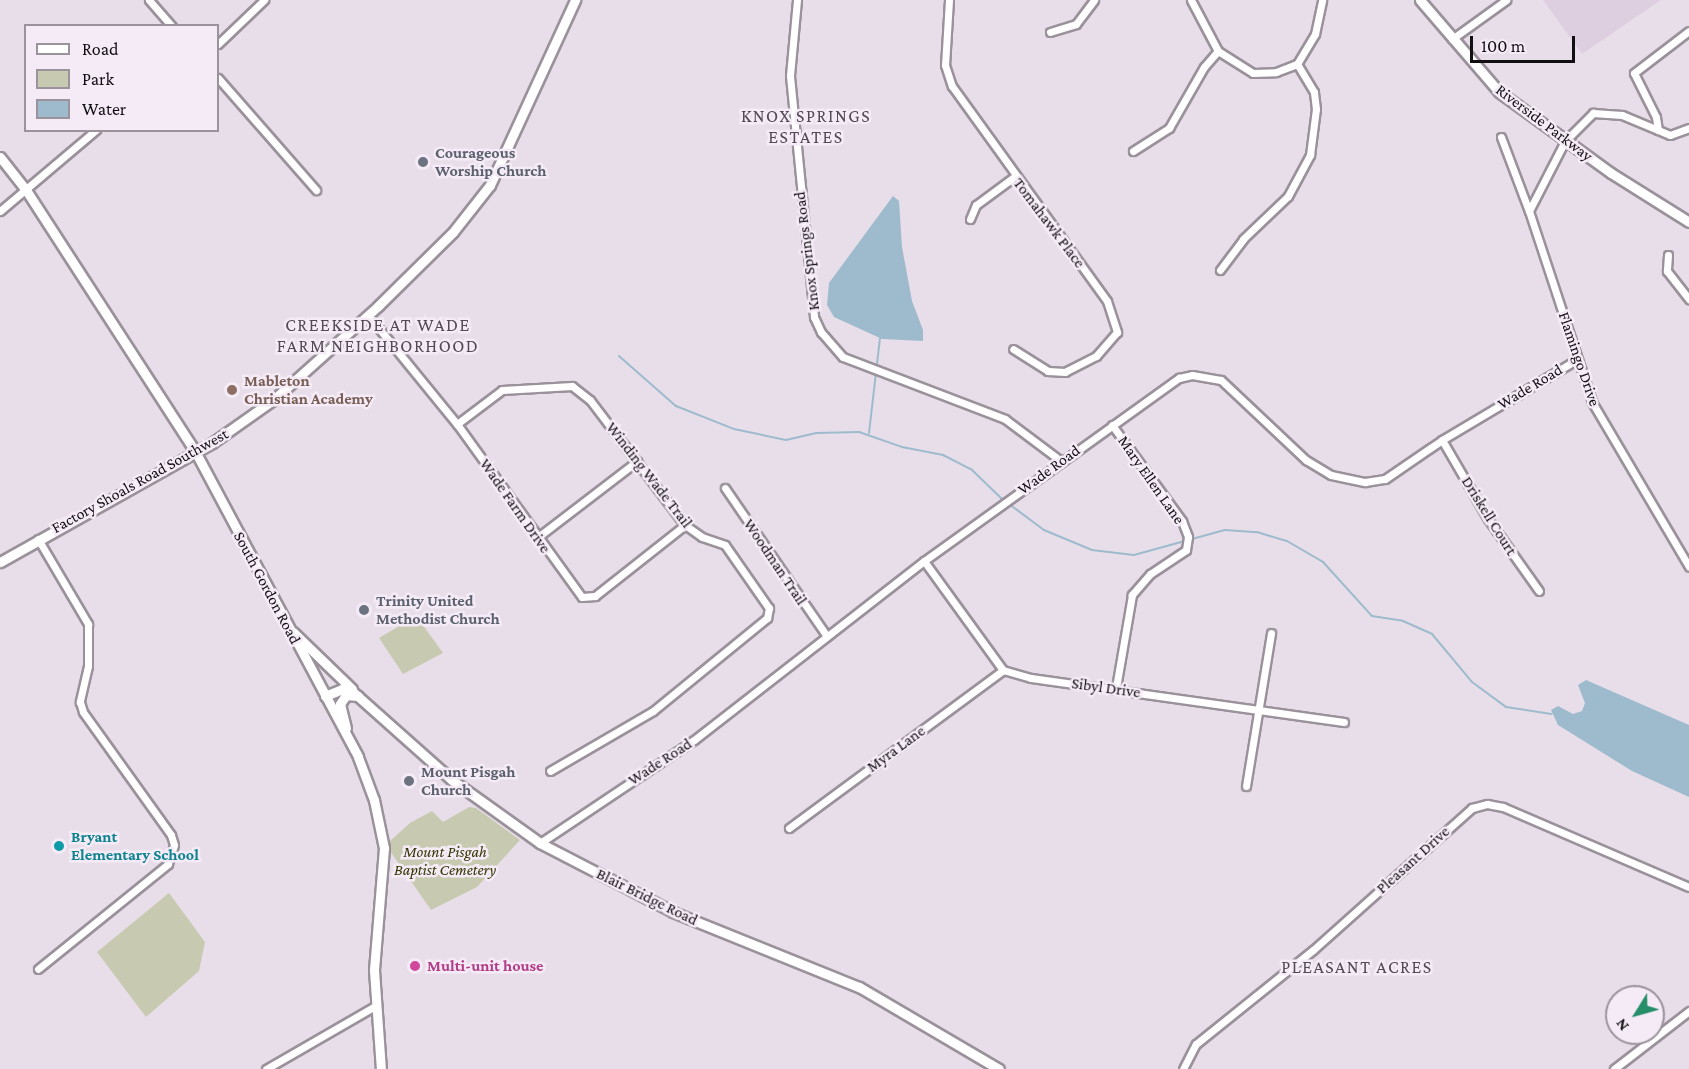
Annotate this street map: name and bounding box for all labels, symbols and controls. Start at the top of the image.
legend [24,24,219,132]
scale bar [1473,24,1578,62]
text: 100 m [1481,36,1525,56]
text: Road [82,39,119,59]
text: Park [82,69,114,89]
street label: Riverside Parkway [1492,80,1596,166]
text: Water [82,99,126,119]
district label: KNOX SPRINGS ESTATES [741,106,871,148]
place label: Courageous Worship Church [435,143,546,181]
marker: Courageous Worship Church [416,155,430,169]
street label: Tomahawk Place [1009,174,1089,272]
street label: Knox Springs Road [790,190,824,312]
street label: Flamingo Drive [1554,309,1604,409]
district label: CREEKSIDE AT WADE FARM NEIGHBORHOOD [277,315,479,358]
street label: Wade Road [1494,360,1566,414]
place label: Mableton Christian Academy [244,371,373,409]
marker: Mableton Christian Academy [225,383,239,397]
street label: Winding Wade Trail [602,418,696,532]
street label: Factory Shoals Road Southwest [48,424,232,538]
street label: Mary Ellen Lane [1113,432,1189,528]
street label: Wade Road [1014,441,1084,499]
street label: Wade Farm Drive [475,455,555,557]
street label: Driskell Court [1457,473,1521,559]
street label: Woodman Trail [739,515,811,609]
street label: South Gordon Road [229,528,305,648]
place label: Trinity United Methodist Church [376,591,500,629]
marker: Trinity United Methodist Church [357,603,371,617]
street label: Sibyl Drive [1070,674,1142,702]
street label: Myra Lane [863,721,929,777]
street label: Wade Road [624,734,696,790]
place label: Mount Pisgah Church [421,762,515,800]
marker: Mount Pisgah Church [402,774,416,788]
street label: Pleasant Drive [1372,822,1454,898]
place label: Bryant Elementary School [71,827,199,865]
marker: Bryant Elementary School [52,839,66,853]
park label: Mount Pisgah Baptist Cemetery [394,842,496,880]
street label: Blair Bridge Road [593,864,701,930]
place label: Multi-unit house [427,956,543,976]
district label: PLEASANT ACRES [1281,956,1433,978]
marker: Multi-unit house [408,959,422,973]
north arrow [1605,985,1665,1045]
text: N [1612,1015,1632,1034]

